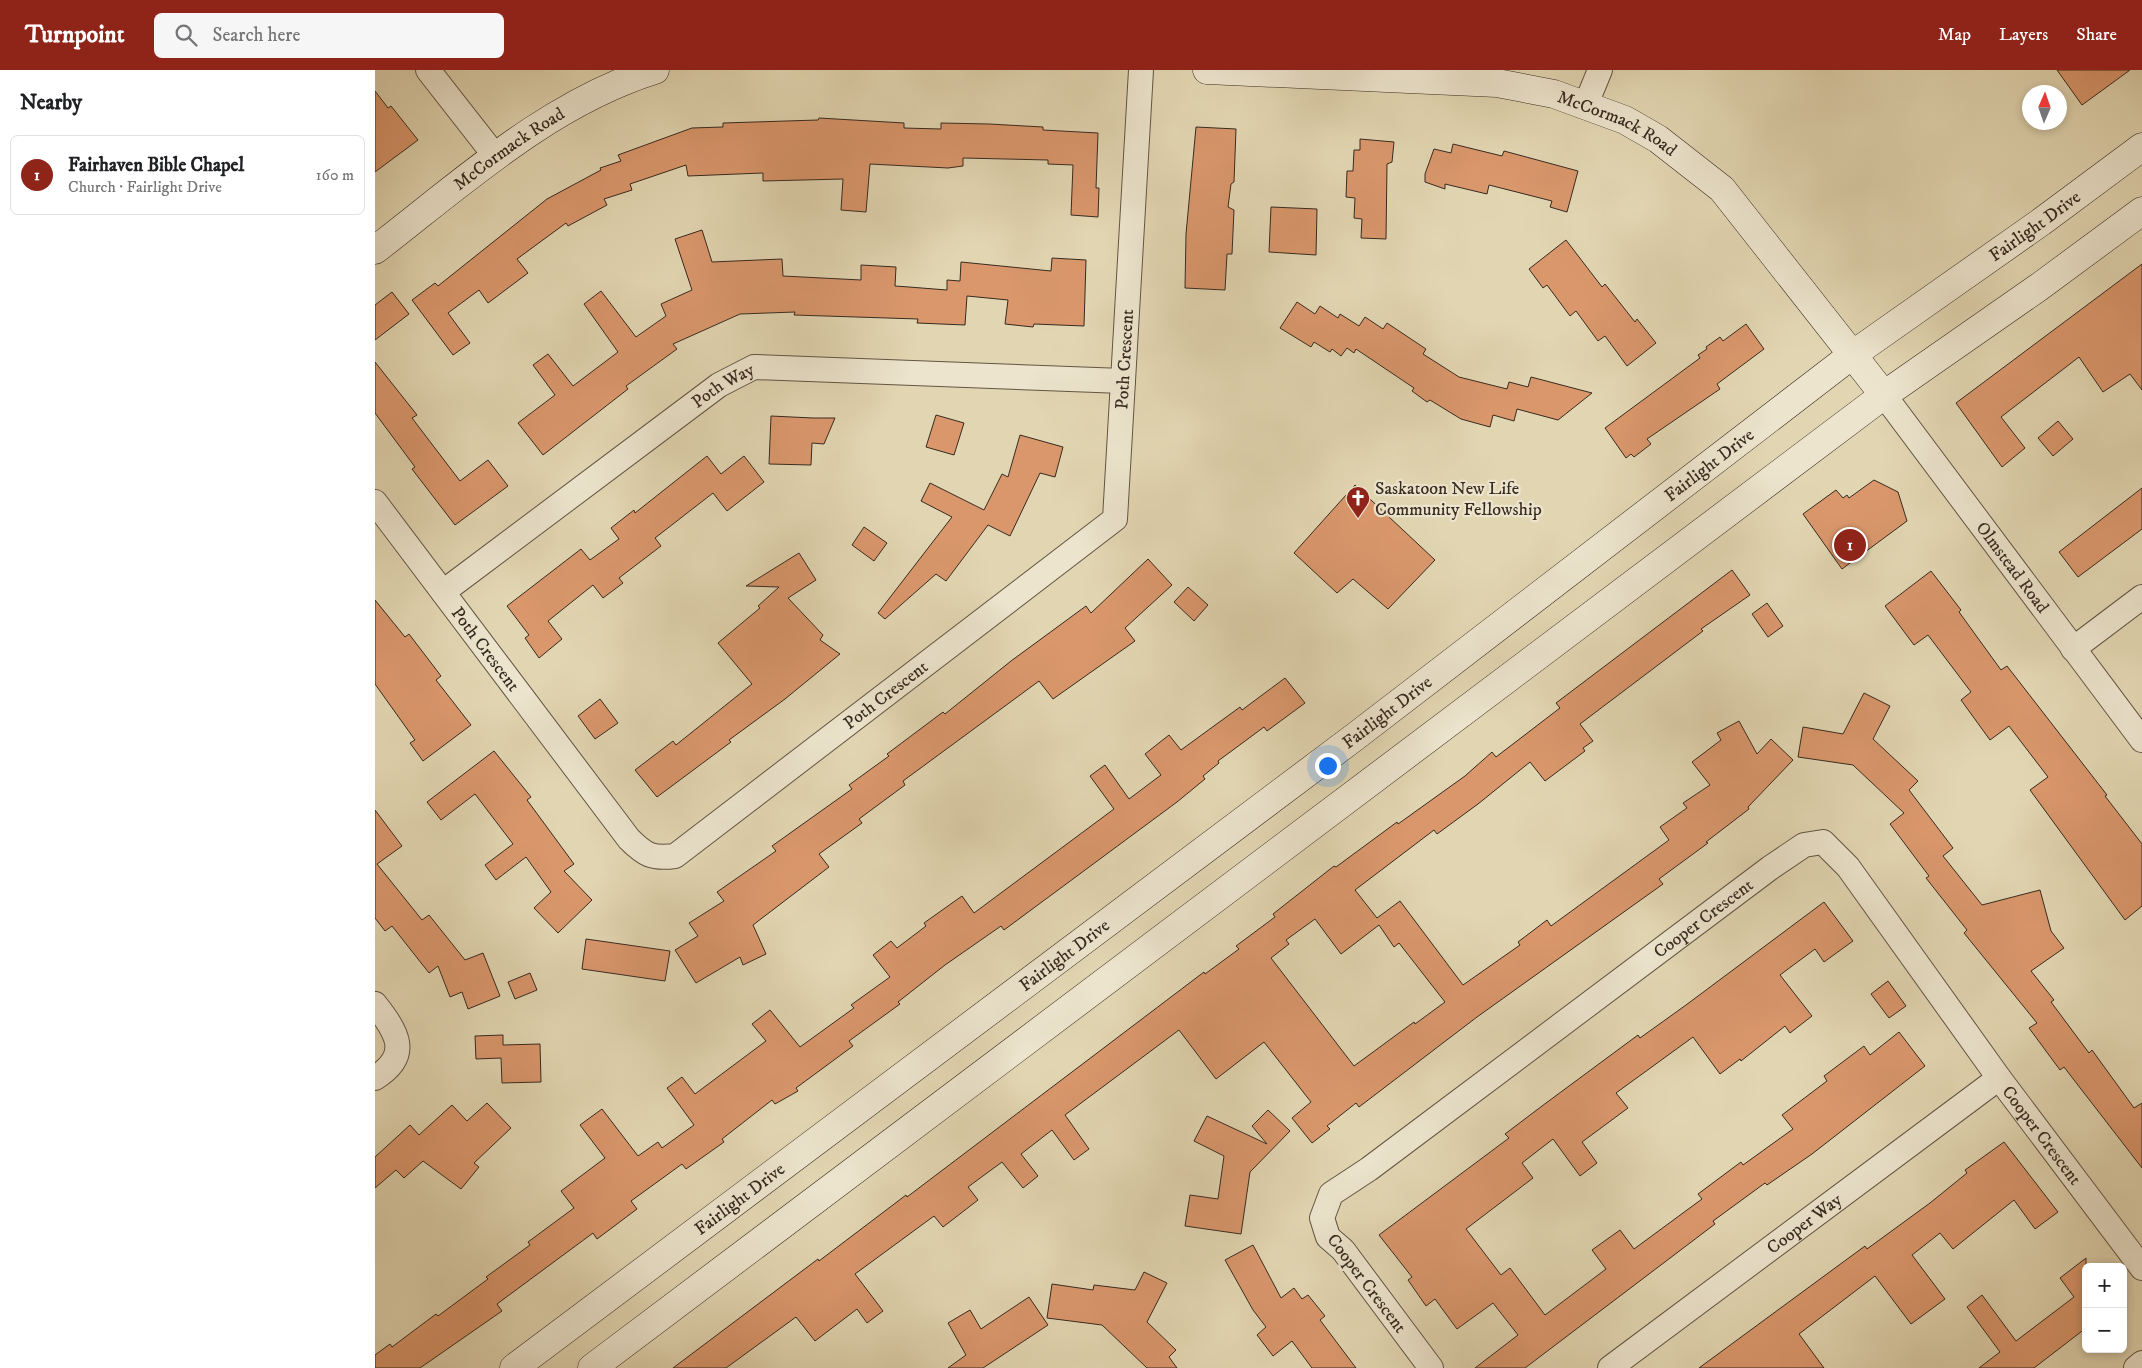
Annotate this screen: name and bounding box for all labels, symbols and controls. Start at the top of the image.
search box [154,13,504,58]
text: Turnpoint [25,20,124,50]
icon: search [172,21,200,49]
text: Search here [212,24,300,47]
text: Map [1938,24,1971,46]
text: Layers [1999,24,2048,46]
text: Share [2076,24,2117,46]
north arrow [2022,85,2067,130]
street label: McCormack Road [1554,86,1681,161]
text: Nearby [20,90,82,116]
street label: McCormack Road [450,103,569,196]
text: Fairhaven Bible Chapel [68,154,244,177]
text: 1 [34,165,40,185]
text: 160 m [316,165,354,185]
text: Church · Fairlight Drive [68,177,222,197]
street label: Fairlight Drive [1985,186,2085,267]
street label: Poth Crescent [1111,308,1139,410]
street label: Poth Way [688,359,758,414]
street label: Fairlight Drive [1660,424,1759,507]
place label: Saskatoon New Life Community Fellowship [1375,478,1542,521]
church icon: Saskatoon New Life Community Fellowship [1345,485,1371,519]
street label: Olmstead Road [1971,518,2053,618]
pin: 1 [1834,526,1866,564]
street label: Poth Crescent [446,603,524,696]
street label: Poth Crescent [840,656,933,735]
street label: Fairlight Drive [1338,672,1437,754]
your location [1315,753,1341,779]
street label: Cooper Crescent [1650,874,1758,963]
street label: Fairlight Drive [1015,915,1114,997]
street label: Cooper Crescent [1997,1082,2086,1190]
street label: Fairlight Drive [691,1159,790,1241]
street label: Cooper Way [1763,1189,1847,1259]
street label: Cooper Crescent [1322,1230,1411,1338]
map controls [2082,1263,2127,1353]
button: + [2082,1263,2127,1308]
button: − [2082,1308,2127,1353]

